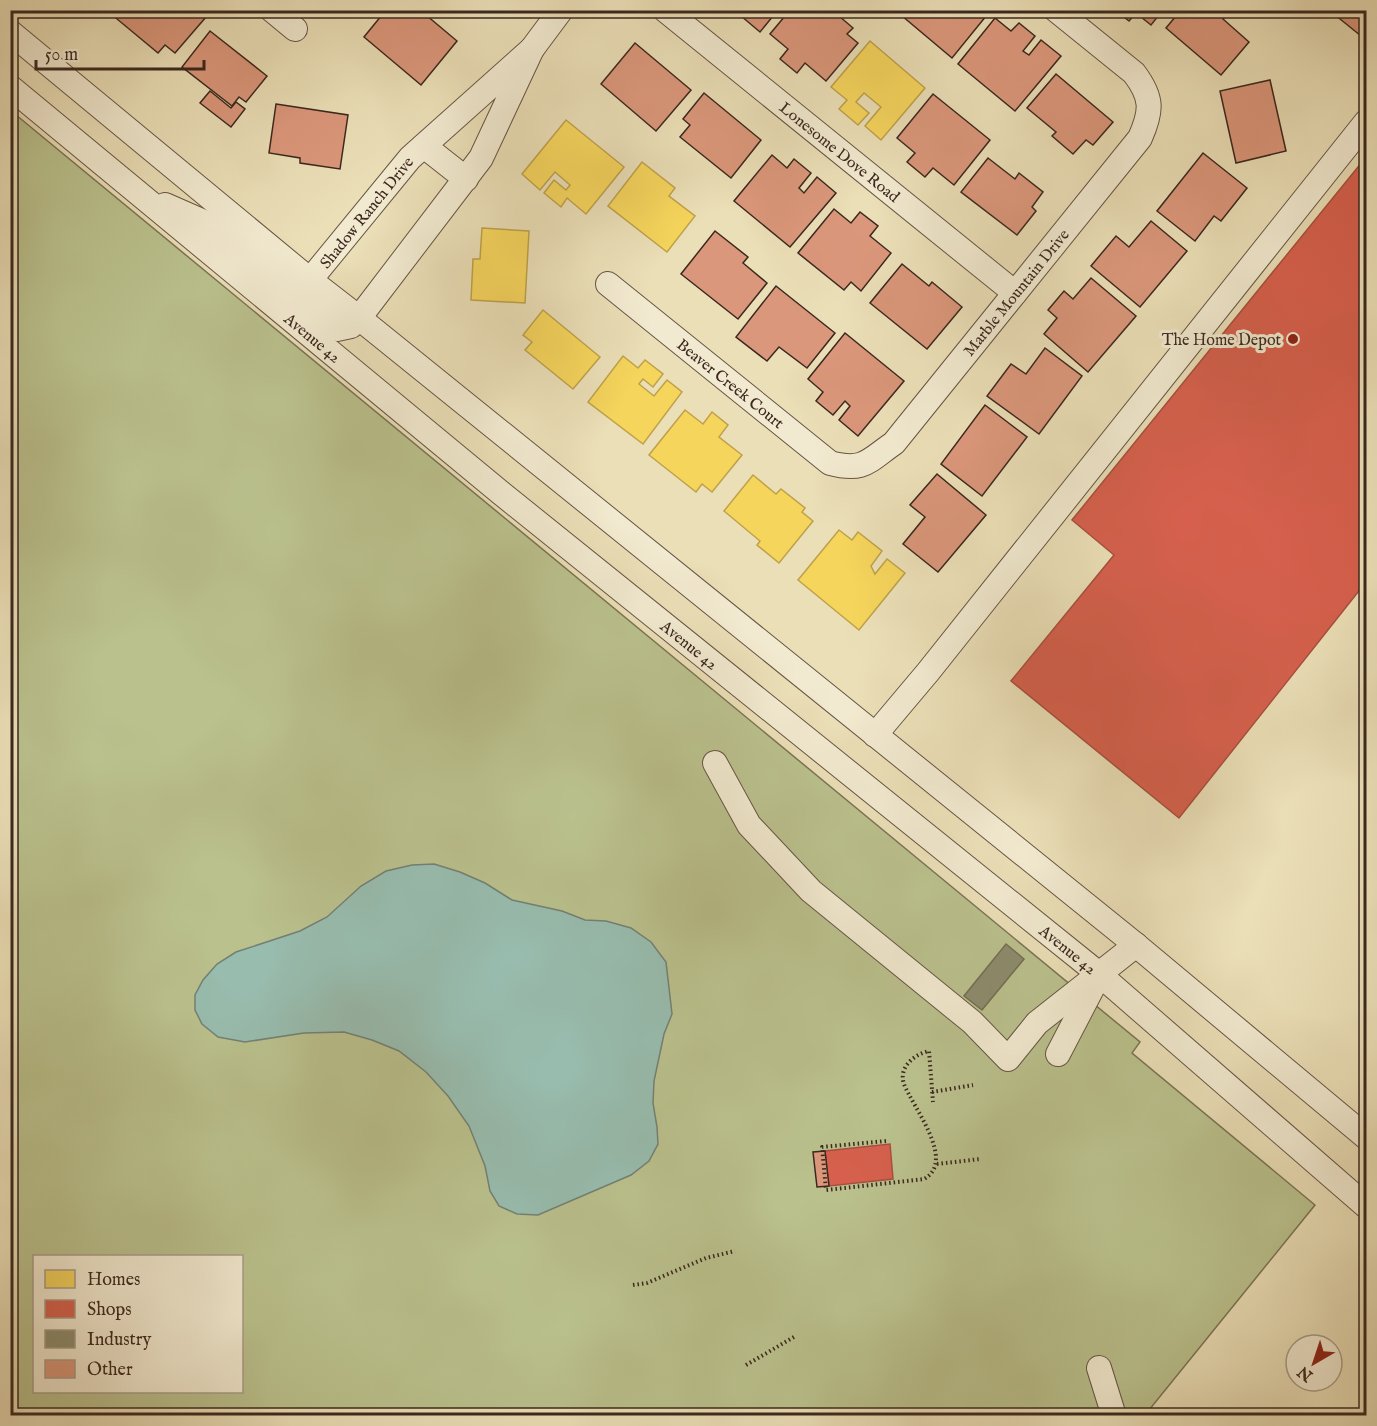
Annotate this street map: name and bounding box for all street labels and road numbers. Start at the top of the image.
street label: Lonesome Dove Road [775,98,903,208]
street label: Shadow Ranch Drive [316,153,419,273]
street label: Marble Mountain Drive [960,226,1075,361]
street label: Avenue 42 [278,309,344,368]
street label: Beaver Creek Court [672,335,788,434]
street label: Avenue 42 [655,617,721,675]
street label: Avenue 42 [1033,921,1100,980]

